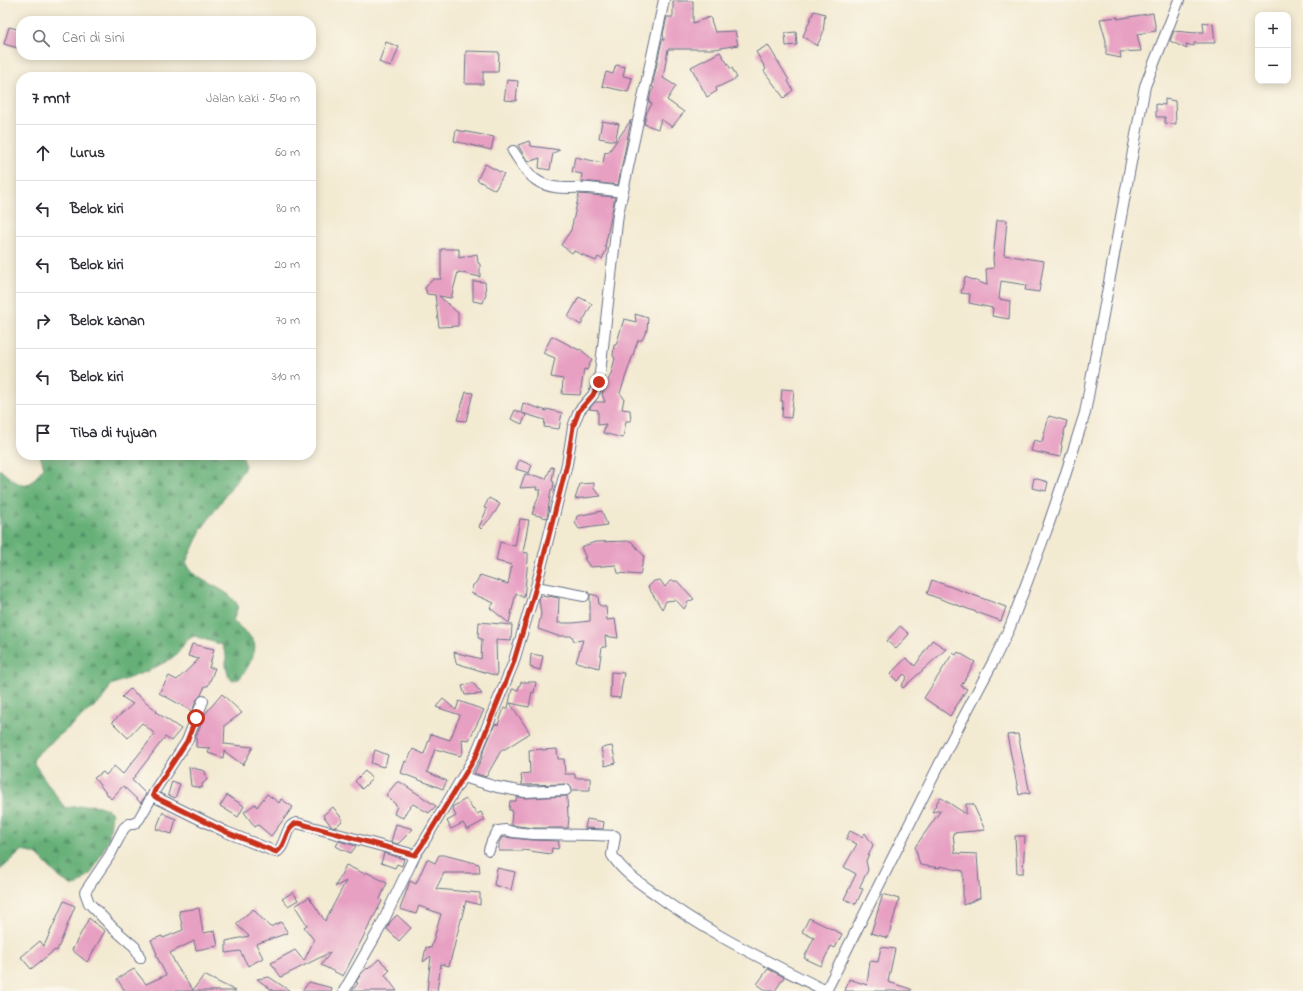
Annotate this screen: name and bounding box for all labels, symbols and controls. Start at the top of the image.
map controls [1255,12,1291,84]
button: + [1255,12,1291,48]
search box [16,16,316,60]
icon: search [30,27,52,49]
text: Cari di sini [62,27,125,49]
button: − [1255,48,1291,84]
text: 7 mnt [32,86,71,111]
text: Jalan kaki · 540 m [206,89,300,108]
icon: ahead [32,142,54,164]
text: Lurus [70,142,105,164]
text: 60 m [275,143,300,162]
icon: left [32,198,54,220]
text: Belok kiri [70,198,124,220]
text: 80 m [276,199,300,218]
icon: left [32,254,54,276]
text: Belok kiri [70,254,124,276]
text: 20 m [275,255,300,274]
icon: right [32,310,54,332]
text: Belok kanan [70,310,145,332]
text: 70 m [276,311,300,330]
icon: left [32,366,54,388]
text: Belok kiri [70,366,124,388]
text: 310 m [272,367,300,386]
route end [590,373,608,391]
icon: arrive [32,422,54,444]
text: Tiba di tujuan [70,422,157,444]
route start [187,709,205,727]

